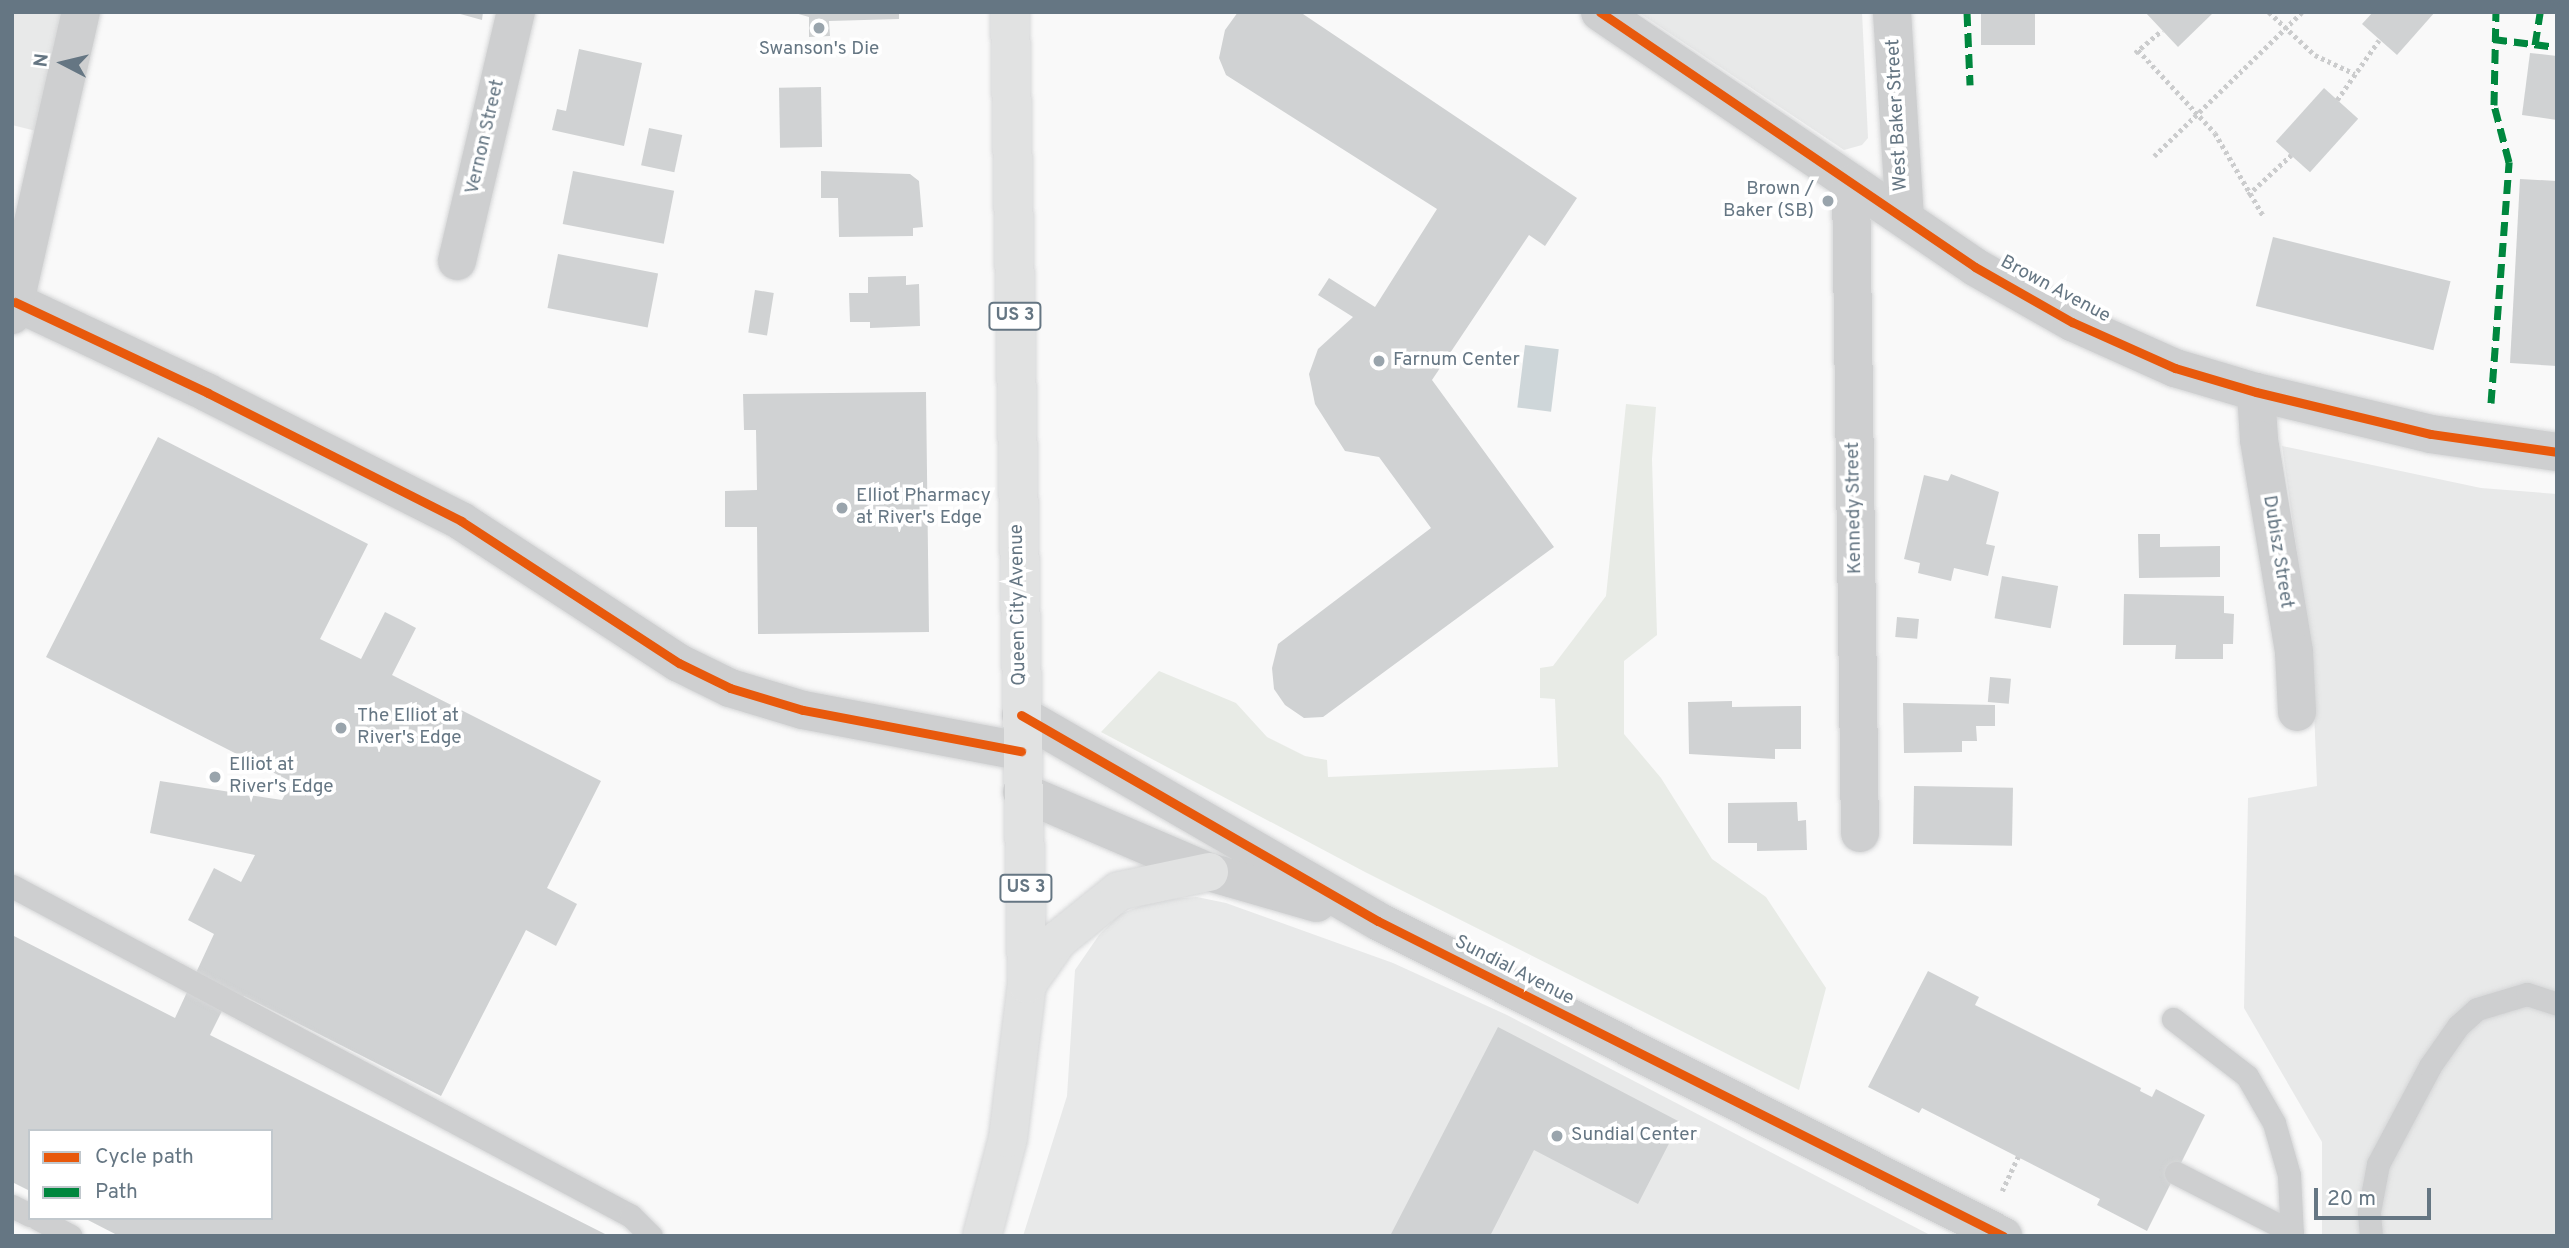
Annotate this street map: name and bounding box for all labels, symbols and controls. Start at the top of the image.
marker: Swanson's Die [811,20,827,36]
north arrow [28,28,98,98]
street label: West Baker Street [1883,38,1913,192]
place label: Swanson's Die [759,39,879,61]
text: N [29,52,55,69]
street label: Vernon Street [462,77,510,197]
place label: Brown / Baker (SB) [1723,179,1814,223]
marker: Brown / Baker (SB) [1820,193,1836,209]
street label: Brown Avenue [1996,251,2114,329]
road number: US 3 [987,302,1043,330]
place label: Farnum Center [1393,350,1520,372]
marker: Farnum Center [1371,353,1387,369]
street label: Kennedy Street [1842,442,1868,574]
place label: Elliot Pharmacy at River's Edge [856,486,991,530]
street label: Dubisz Street [2257,494,2297,610]
marker: Elliot Pharmacy at River's Edge [834,500,850,516]
street label: Queen City Avenue [1006,524,1032,686]
place label: The Elliot at River's Edge [357,706,462,750]
marker: The Elliot at River's Edge [331,718,351,738]
place label: Elliot at River's Edge [229,755,334,799]
marker: Elliot at River's Edge [207,769,223,785]
road number: US 3 [998,874,1054,903]
street label: Sundial Avenue [1450,931,1578,1011]
place label: Sundial Center [1571,1125,1697,1147]
marker: Sundial Center [1549,1128,1565,1144]
legend [28,1129,273,1220]
text: Cycle path [95,1144,194,1171]
scale bar [2317,1174,2434,1218]
text: Path [95,1179,138,1206]
text: 20 m [2327,1186,2376,1213]

